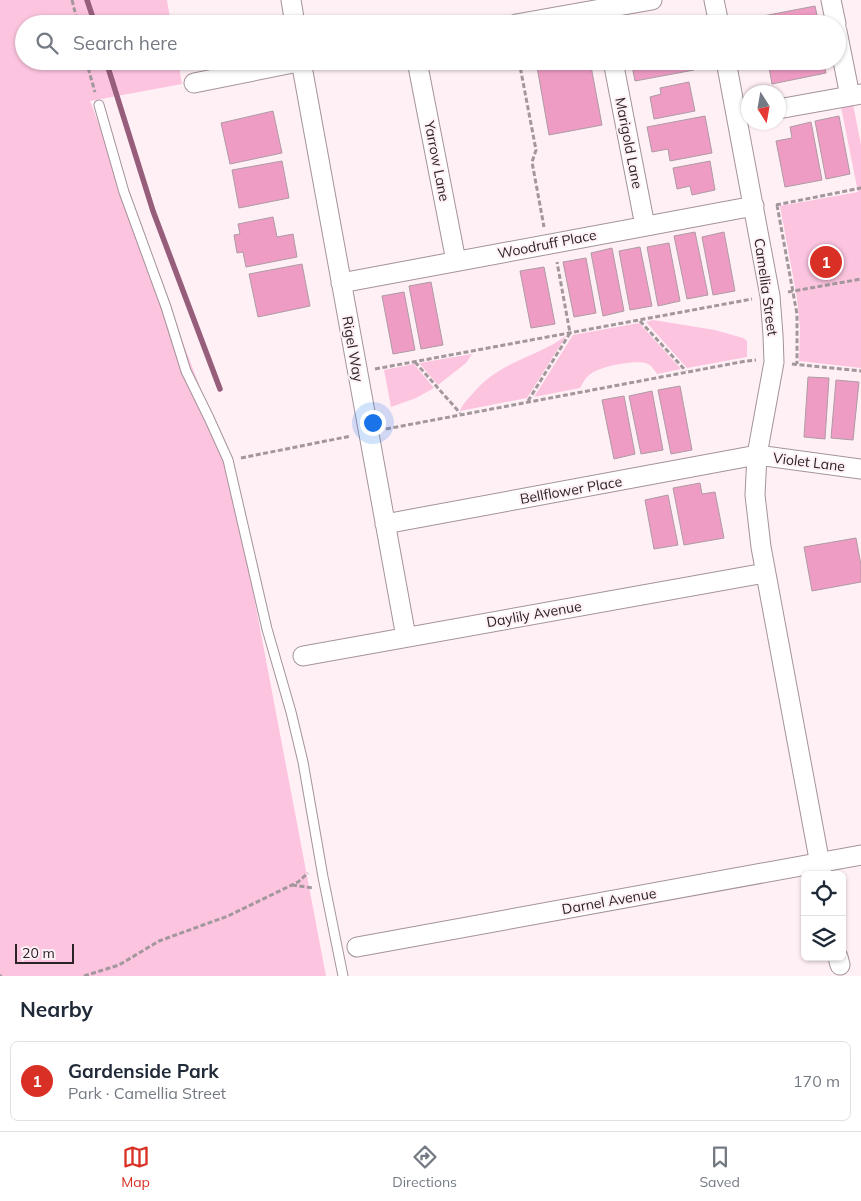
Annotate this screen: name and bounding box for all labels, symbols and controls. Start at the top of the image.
search box [15,15,846,70]
icon: search [33,29,61,57]
text: Search here [73,31,177,55]
north arrow [741,85,786,130]
street label: Marigold Lane [611,96,647,190]
street label: Yarrow Lane [420,118,454,203]
street label: Woodruff Place [496,226,598,262]
street label: Camellia Street [750,237,782,337]
pin: 1 [810,243,842,281]
street label: Rigel Way [338,315,368,384]
your location [360,410,386,436]
street label: Violet Lane [772,449,846,475]
street label: Bellflower Place [519,472,623,508]
street label: Daylily Avenue [485,597,583,631]
map controls [801,871,846,961]
button: locate [801,871,846,916]
street label: Darnel Avenue [560,884,658,918]
button: layers [801,916,846,961]
scale bar [15,941,74,964]
text: 20 m [22,944,55,962]
text: Nearby [20,996,93,1022]
text: Gardenside Park [68,1059,219,1083]
text: 1 [32,1071,42,1091]
text: 170 m [793,1071,840,1091]
text: Park · Camellia Street [68,1083,226,1103]
tab: Map [121,1143,150,1191]
tab: Directions [392,1143,457,1191]
tab: Saved [699,1143,740,1191]

